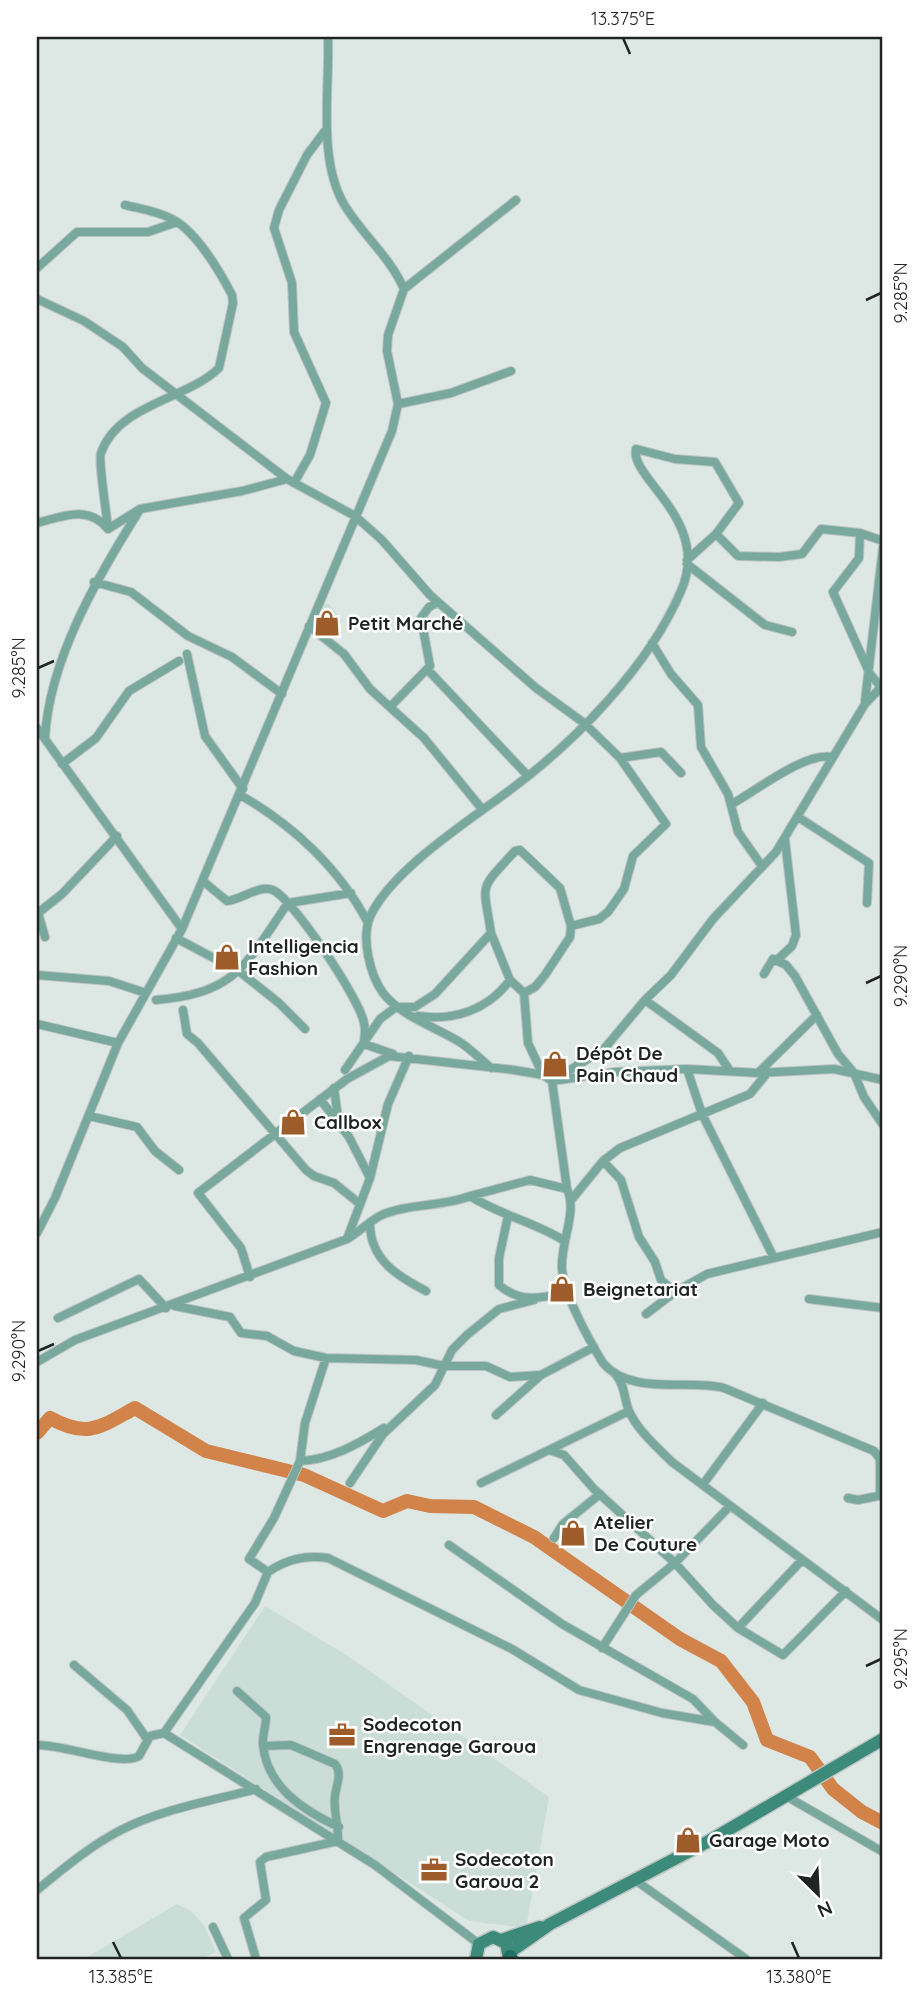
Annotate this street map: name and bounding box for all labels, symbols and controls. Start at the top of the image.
text: 13.375°E [591,7,655,30]
text: 9.285°N [889,262,912,324]
shop icon: Petit Marché [312,608,342,638]
place label: Petit Marché [348,611,463,635]
text: 9.285°N [7,637,30,699]
place label: Intelligencia Fashion [248,934,359,980]
shop icon: Intelligencia Fashion [212,942,242,972]
text: 9.290°N [889,945,912,1007]
place label: Dépôt De Pain Chaud [576,1041,678,1087]
shop icon: Dépôt De Pain Chaud [540,1049,570,1079]
shop icon: Callbox [278,1107,308,1137]
place label: Callbox [314,1110,381,1134]
shop icon: Beignetariat [547,1274,577,1304]
place label: Beignetariat [583,1277,698,1301]
text: 9.290°N [7,1320,30,1382]
place label: Atelier De Couture [594,1510,697,1556]
shop icon: Atelier De Couture [558,1518,588,1548]
text: 9.295°N [889,1628,912,1690]
place label: Sodecoton Engrenage Garoua [363,1712,536,1758]
office icon: Sodecoton Engrenage Garoua [327,1720,357,1750]
shop icon: Garage Moto [673,1825,703,1855]
place label: Garage Moto [709,1828,830,1852]
place label: Sodecoton Garoua 2 [455,1847,554,1893]
office icon: Sodecoton Garoua 2 [419,1855,449,1885]
north arrow [783,1860,853,1930]
text: N [814,1896,836,1923]
text: 13.385°E [89,1965,153,1988]
text: 13.380°E [766,1965,832,1988]

